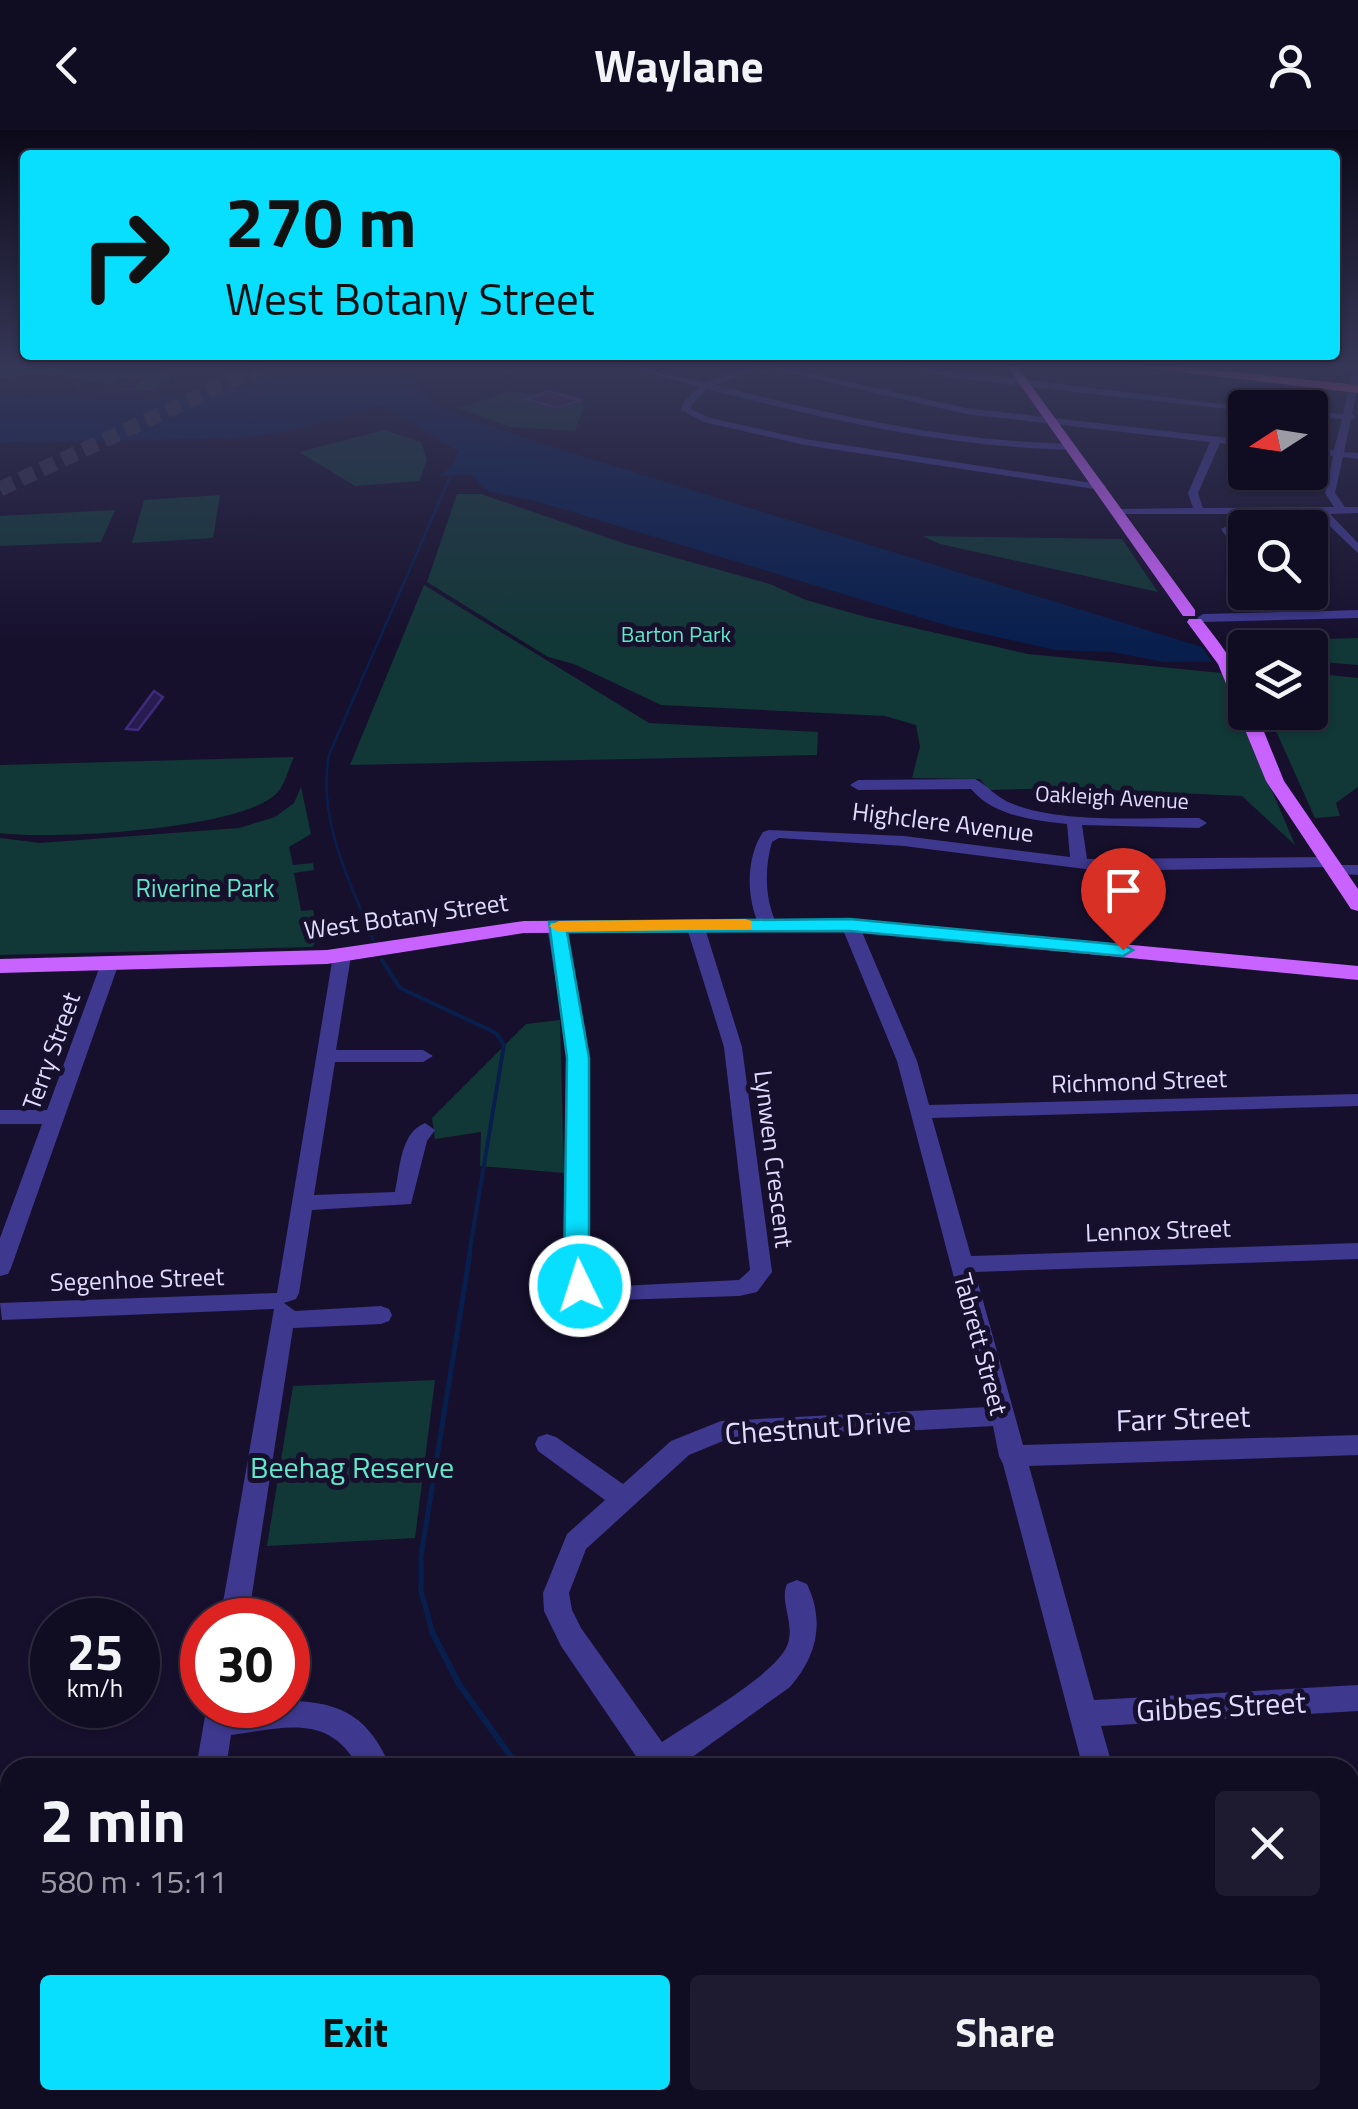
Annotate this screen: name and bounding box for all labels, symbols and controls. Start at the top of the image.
text: Waylane [594,31,764,99]
icon: back [40,38,95,93]
icon: person [1263,38,1318,93]
text: 270 m [225,168,417,274]
icon: right [60,190,190,320]
text: West Botany Street [225,264,595,332]
north arrow [1228,390,1328,490]
map controls [1228,390,1328,730]
button: search [1228,510,1328,610]
park label: Barton Park [621,617,732,651]
button: layers [1228,630,1328,730]
street label: Oakleigh Avenue [1034,776,1190,818]
street label: Highclere Avenue [850,792,1036,852]
pin [1081,848,1166,951]
icon: arrive [1096,863,1151,918]
park label: Riverine Park [136,869,274,907]
street label: West Botany Street [302,883,511,949]
street label: Terry Street [12,987,90,1115]
street label: Richmond Street [1050,1059,1228,1103]
street label: Lynwen Crescent [744,1068,804,1250]
street label: Lennox Street [1085,1208,1232,1252]
position arrow [528,1234,632,1338]
street label: Segenhoe Street [49,1257,225,1301]
street label: Tabrett Street [944,1269,1018,1419]
street label: Farr Street [1115,1393,1251,1443]
street label: Chestnut Drive [723,1398,913,1456]
park label: Beehag Reserve [250,1444,454,1490]
speed limit sign: 30 [180,1598,310,1728]
text: 25 [67,1613,123,1689]
text: km/h [67,1669,123,1707]
street label: Gibbes Street [1135,1679,1307,1733]
text: 2 min [40,1774,186,1865]
button: close [1215,1791,1320,1896]
text: 580 m · 15:11 [40,1857,227,1905]
button: Exit [40,1975,670,2090]
button: Share [690,1975,1320,2090]

